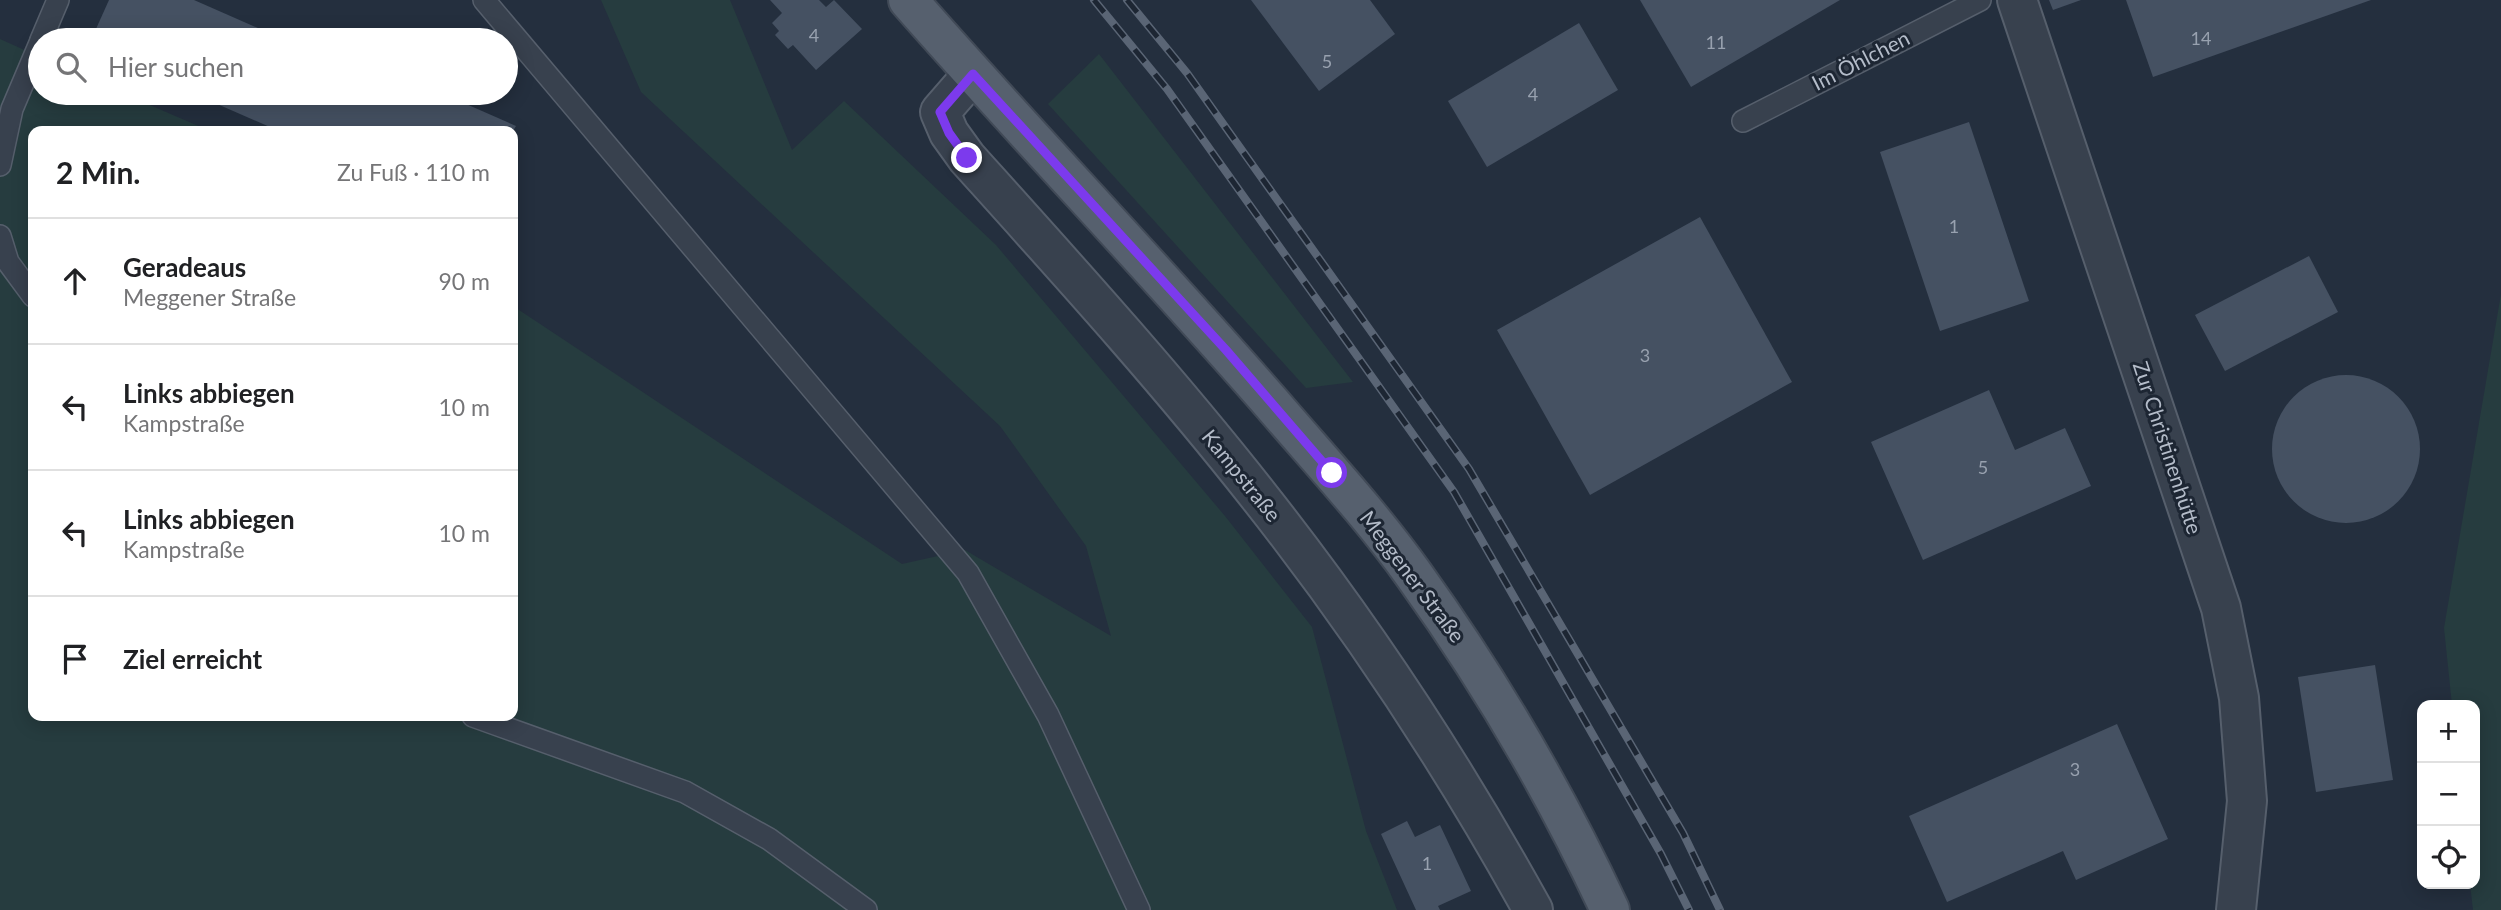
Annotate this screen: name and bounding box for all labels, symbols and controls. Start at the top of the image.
house number: 4 [809,24,819,46]
street label: Im Öhlchen [1807,24,1913,95]
house number: 14 [2191,27,2211,49]
search box [28,28,518,105]
house number: 11 [1706,31,1726,53]
icon: search [52,48,90,86]
house number: 5 [1322,50,1332,72]
text: Hier suchen [108,51,244,83]
house number: 4 [1528,83,1538,105]
route end [951,142,982,173]
text: 2 Min. [56,154,141,190]
text: Zu Fuß · 110 m [337,158,490,186]
house number: 1 [1949,215,1959,237]
text: Geradeaus [123,251,246,283]
icon: ahead [56,262,94,300]
text: 90 m [439,267,490,295]
text: Meggener Straße [123,283,296,311]
house number: 3 [1640,344,1650,366]
street label: Zur Christinenhütte [2129,358,2208,537]
text: Links abbiegen [123,377,295,409]
icon: left [56,388,94,426]
text: 10 m [439,393,490,421]
text: Kampstraße [123,409,245,437]
street label: Kampstraße [1197,424,1287,526]
house number: 5 [1978,456,1988,478]
route start [1316,457,1347,488]
text: Links abbiegen [123,503,295,535]
street label: Meggener Straße [1356,505,1471,647]
icon: left [56,514,94,552]
text: 10 m [439,519,490,547]
text: Kampstraße [123,535,245,563]
icon: arrive [56,640,94,678]
text: Ziel erreicht [123,643,262,675]
map controls [2417,700,2480,889]
button: + [2417,700,2480,763]
house number: 3 [2070,758,2080,780]
button: − [2417,763,2480,826]
button: locate [2417,826,2480,889]
house number: 1 [1422,852,1432,874]

